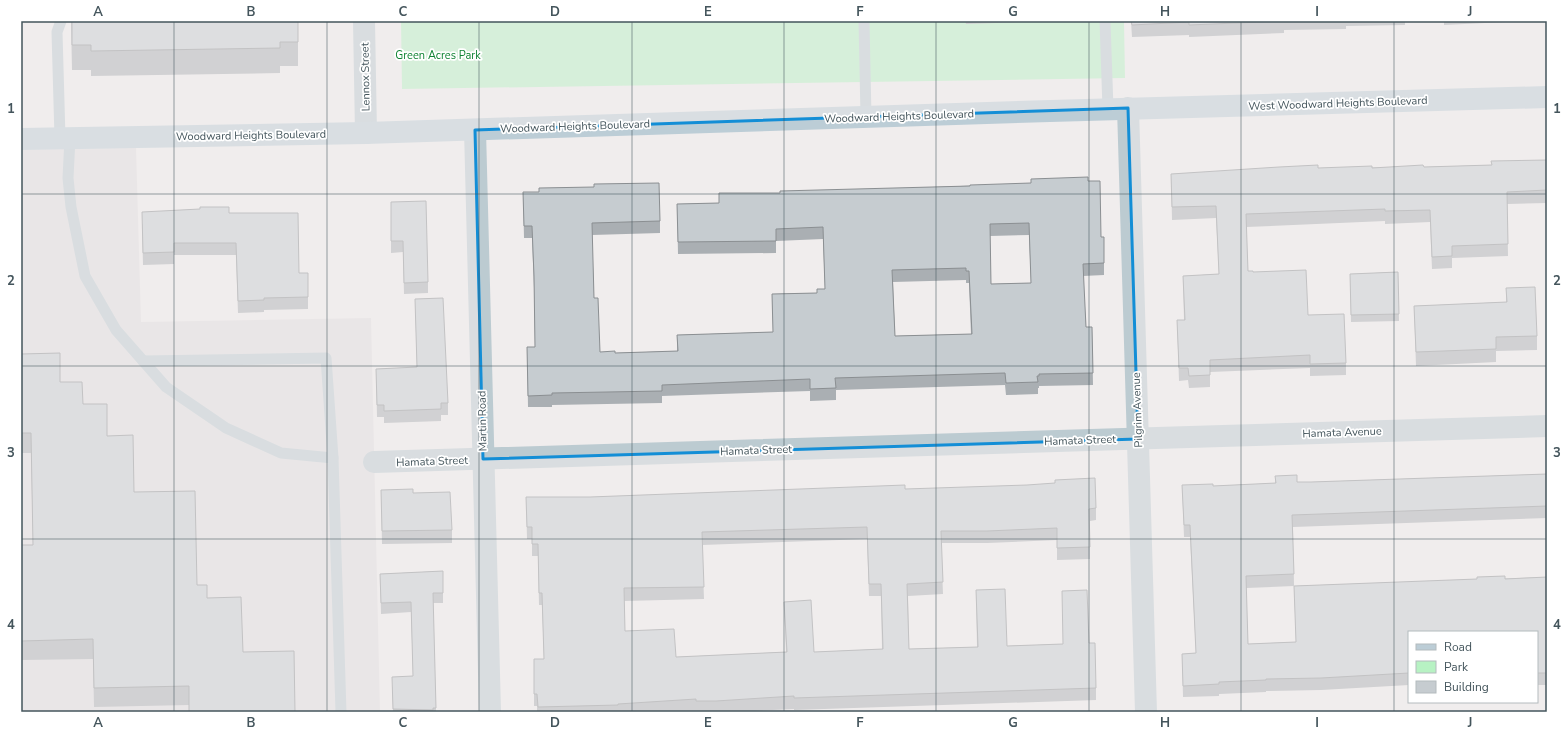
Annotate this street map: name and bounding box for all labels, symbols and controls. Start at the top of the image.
text: A [93,3,103,21]
text: B [247,3,256,21]
text: C [399,3,408,21]
text: D [550,3,560,21]
text: E [704,3,712,21]
text: F [856,3,864,21]
text: G [1008,3,1018,21]
text: H [1160,3,1170,21]
text: I [1315,3,1319,21]
text: J [1467,3,1472,21]
street label: Lennox Street [357,42,374,112]
park label: Green Acres Park [395,48,481,63]
street label: West Woodward Heights Boulevard [1248,93,1428,114]
text: 1 [7,100,15,118]
text: 1 [1553,100,1561,118]
street label: Woodward Heights Boulevard [824,106,974,127]
street label: Woodward Heights Boulevard [500,116,650,137]
street label: Woodward Heights Boulevard [176,127,326,144]
text: 2 [7,272,15,290]
text: 2 [1553,272,1561,290]
street label: Pilgrim Avenue [1129,372,1146,448]
street label: Martin Road [474,391,491,451]
street label: Hamata Avenue [1302,424,1382,441]
street label: Hamata Street [1044,432,1116,449]
street label: Hamata Street [720,442,792,459]
text: 3 [7,444,15,462]
text: 3 [1553,444,1561,462]
street label: Hamata Street [396,453,468,470]
text: 4 [7,616,15,634]
text: 4 [1553,616,1561,634]
legend [1408,631,1538,703]
text: Road [1444,639,1472,655]
text: Park [1444,659,1469,675]
text: Building [1444,679,1489,695]
text: A [93,714,103,732]
text: B [247,714,256,732]
text: C [399,714,408,732]
text: D [550,714,560,732]
text: E [704,714,712,732]
text: F [856,714,864,732]
text: G [1008,714,1018,732]
text: H [1160,714,1170,732]
text: I [1315,714,1319,732]
text: J [1467,714,1472,732]

